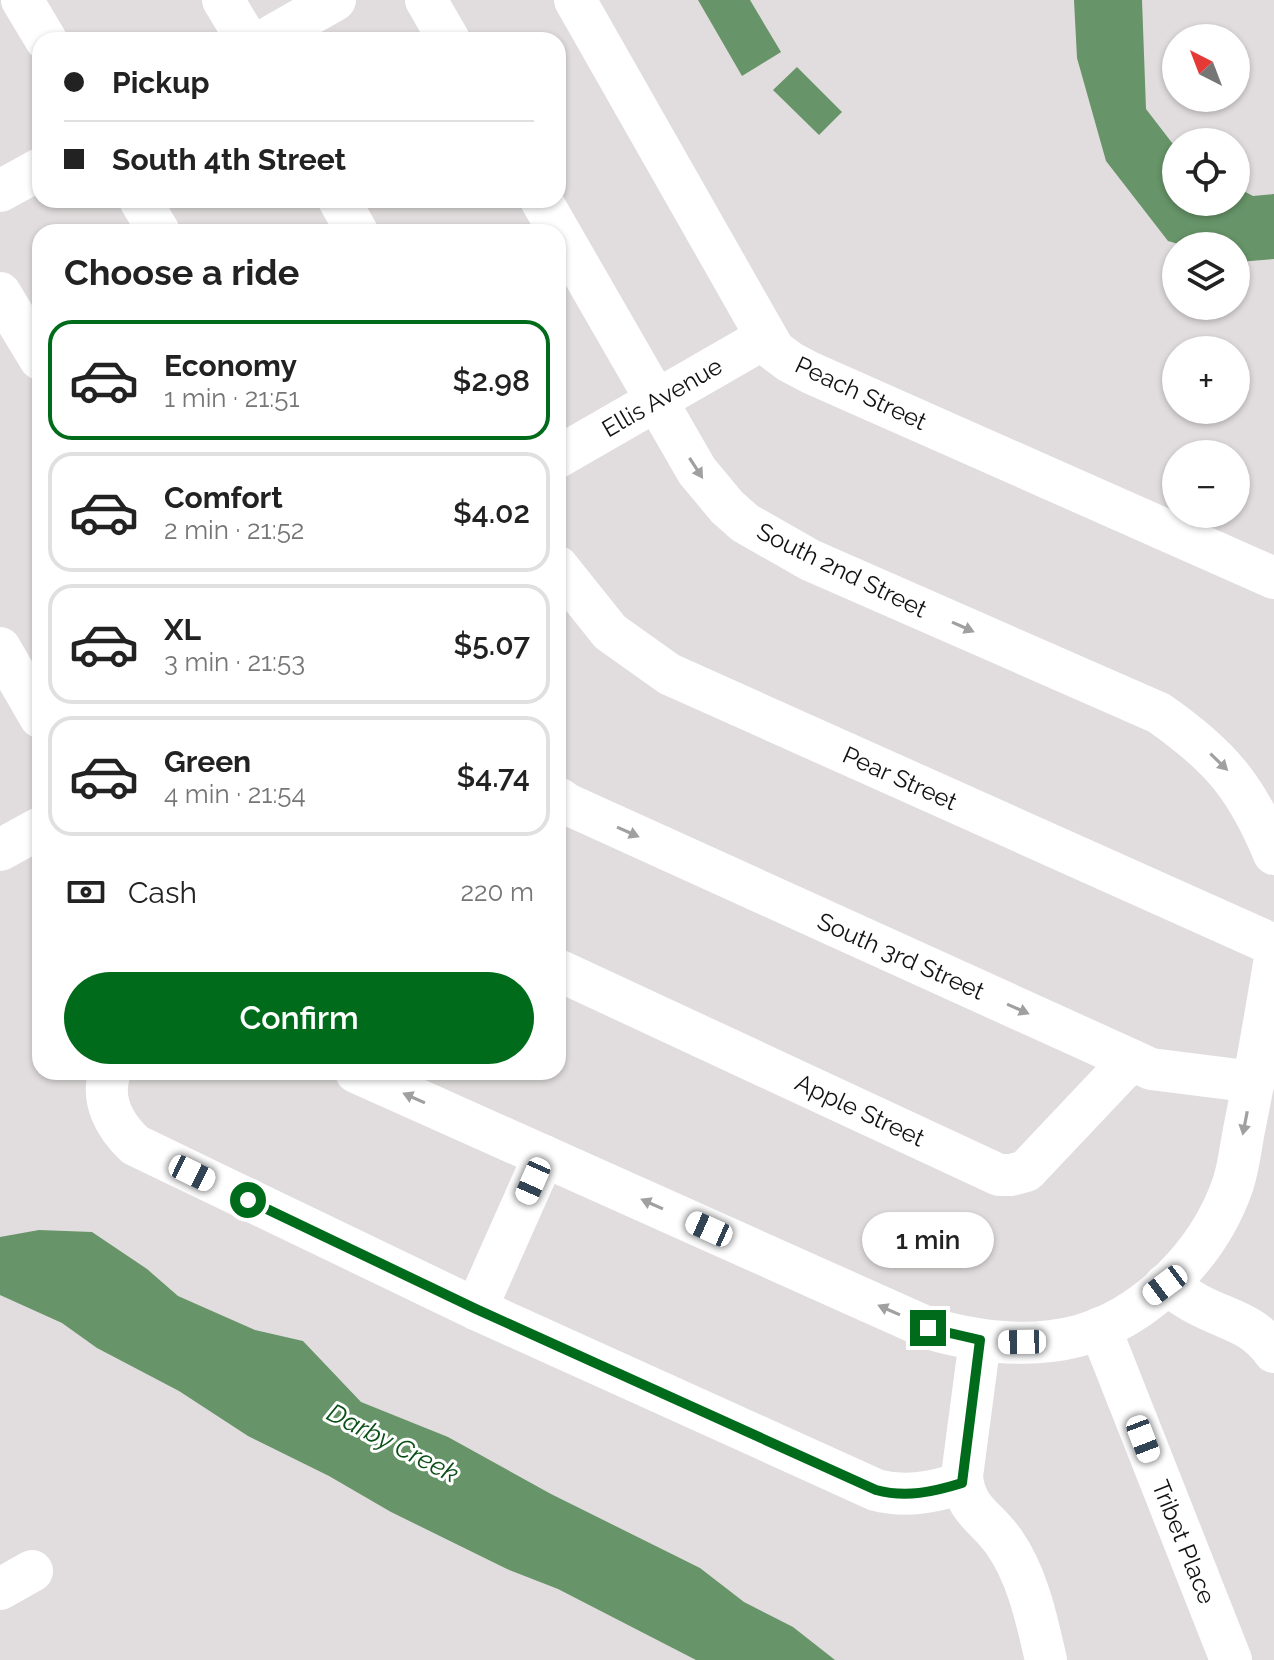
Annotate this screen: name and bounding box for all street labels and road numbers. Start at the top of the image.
street label: Peach Street [791,350,931,436]
street label: Ellis Avenue [597,351,727,443]
street label: South 2nd Street [752,516,932,624]
street label: Pear Street [838,740,962,816]
street label: South 3rd Street [813,906,989,1006]
street label: Apple Street [791,1067,929,1153]
street label: Tribet Place [1146,1476,1222,1608]

